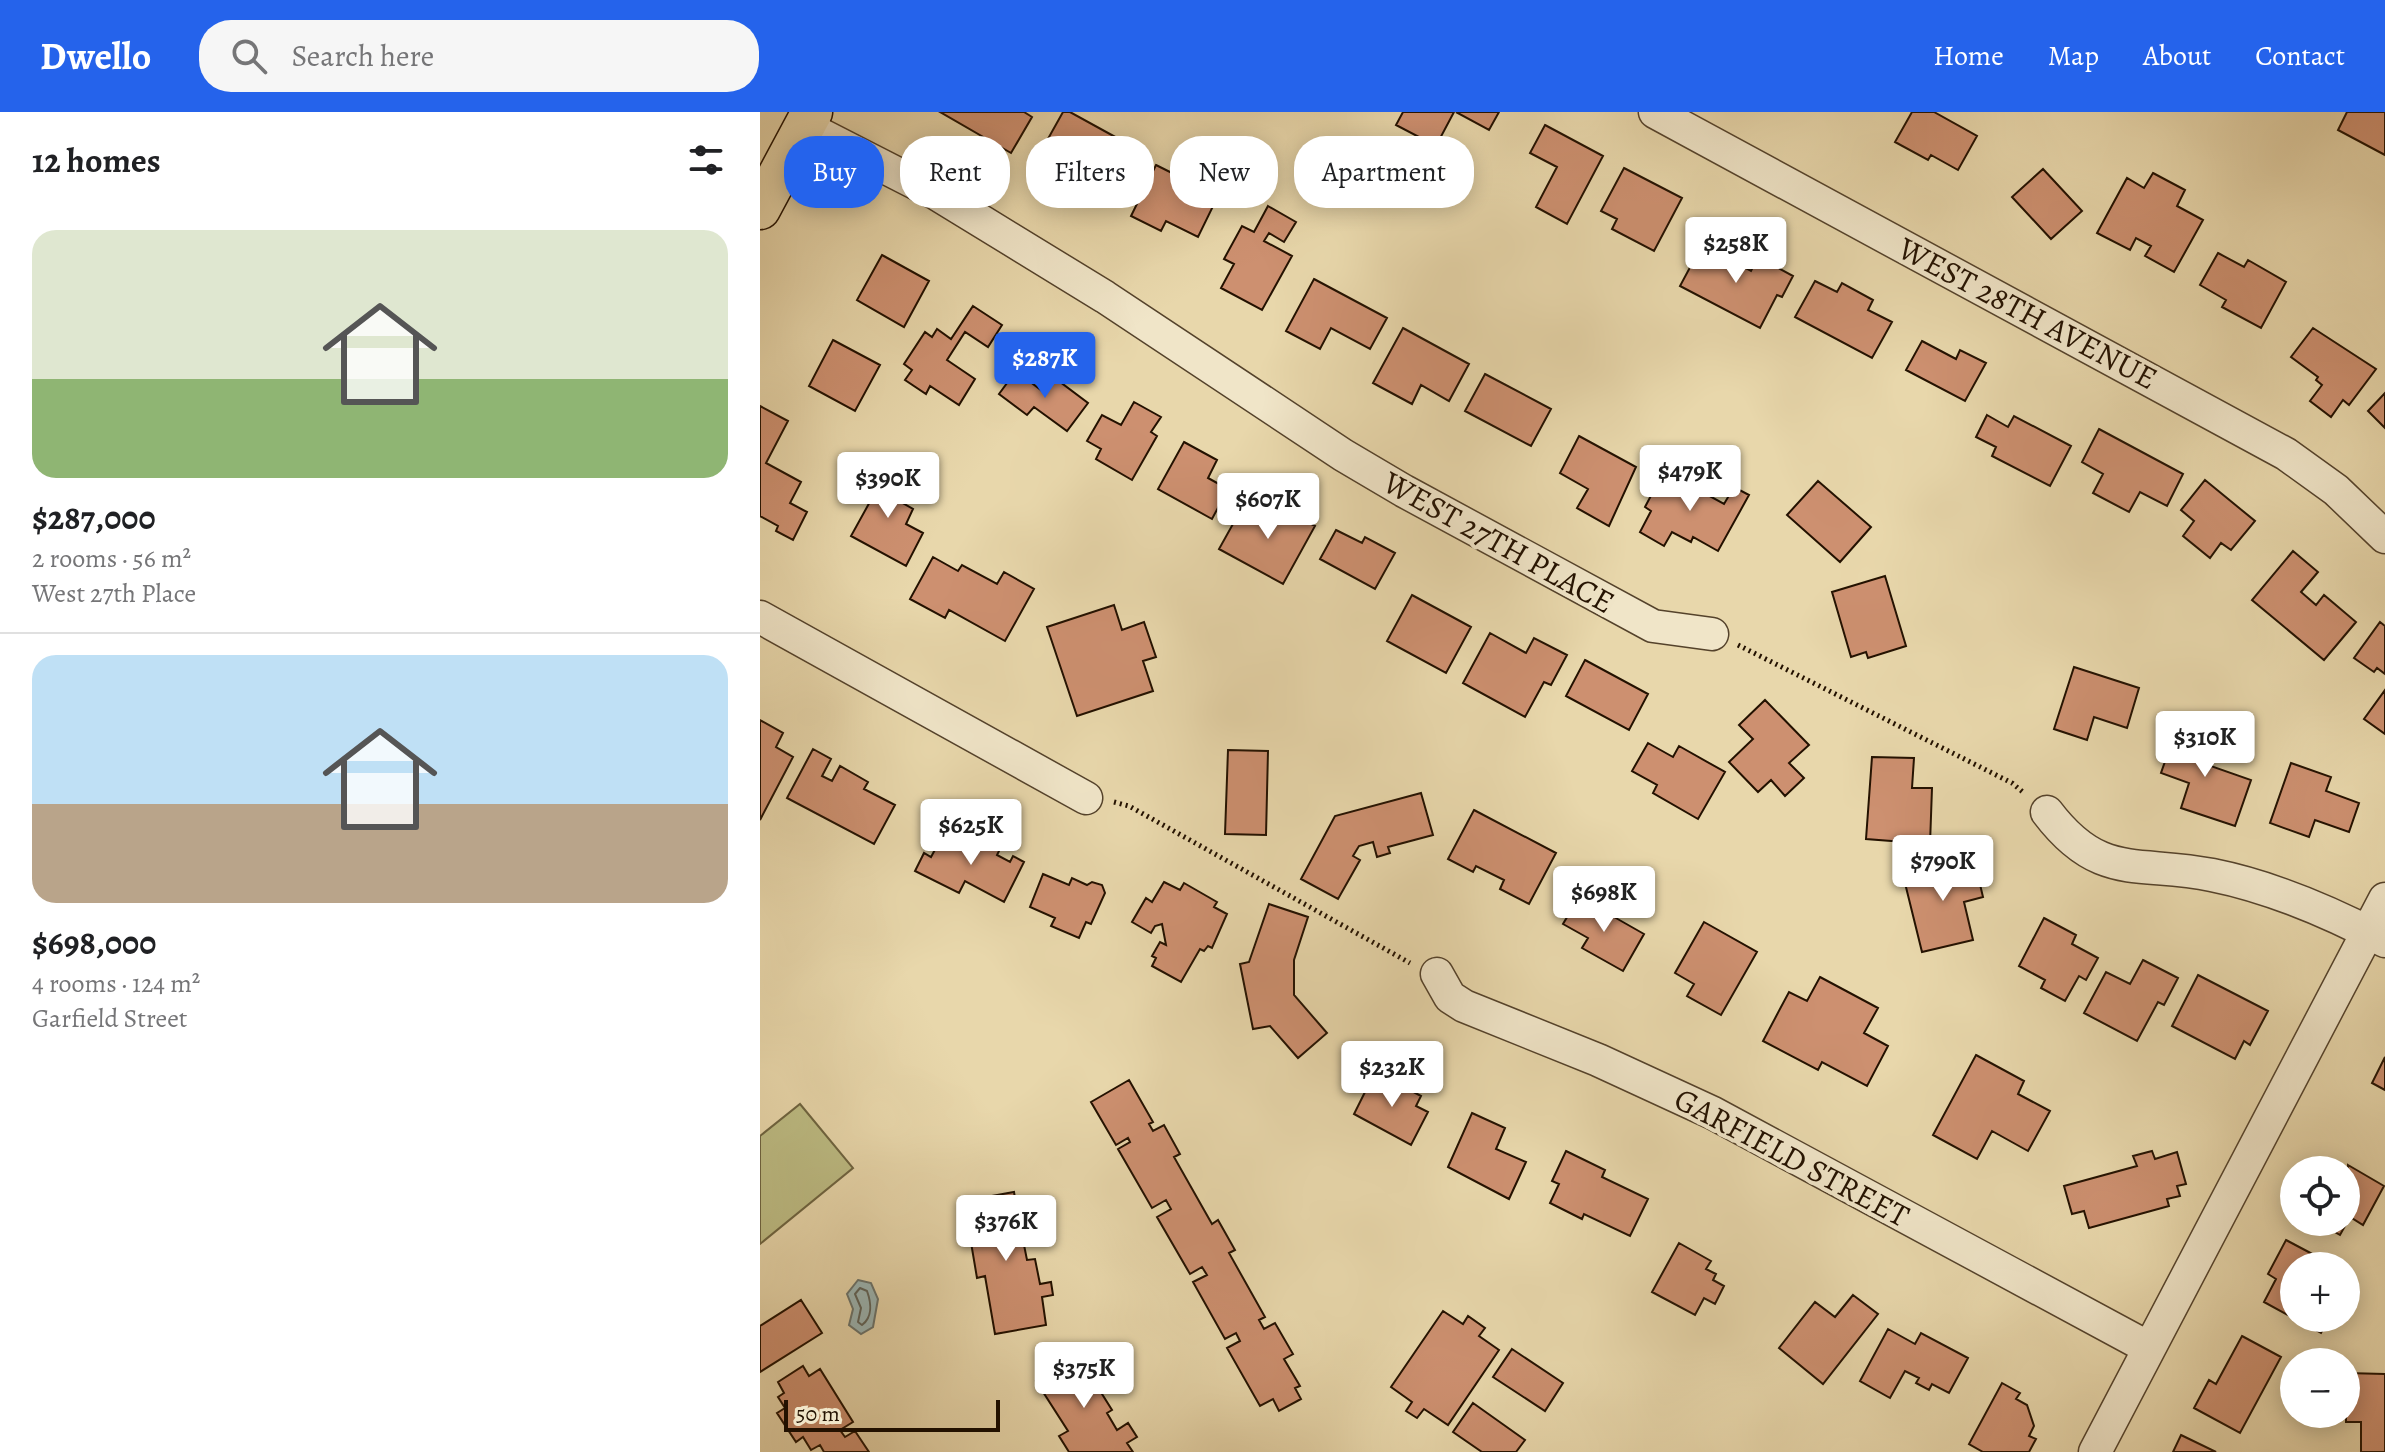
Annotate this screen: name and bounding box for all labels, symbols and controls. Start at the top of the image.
search box [199,20,759,92]
text: Dwello [40,30,151,82]
icon: search [227,34,271,78]
text: Search here [291,36,434,76]
text: Home [1933,37,2004,75]
text: Map [2048,37,2099,75]
text: About [2143,37,2211,75]
text: Contact [2255,37,2345,75]
chip: Buy [784,136,884,208]
chip: Rent [900,136,1010,208]
chip: Filters [1026,136,1154,208]
chip: New [1170,136,1278,208]
chip: Apartment [1294,136,1474,208]
text: 12 homes [32,137,161,184]
icon: filters [684,138,728,182]
pin: $258K [1680,217,1792,285]
text: $258K [1703,225,1769,260]
street label: WEST 28TH AVENUE [1890,226,2165,400]
icon: home [308,282,452,426]
pin: $287K [989,332,1101,400]
text: $287K [1012,340,1078,375]
pin: $479K [1634,445,1746,513]
pin: $390K [832,452,944,520]
text: $479K [1658,453,1722,488]
text: $390K [855,460,921,495]
street label: WEST 27TH PLACE [1375,460,1623,624]
pin: $607K [1212,473,1324,541]
text: $607K [1235,481,1301,516]
text: $287,000 [32,494,156,541]
text: 2 rooms · 56 m² [32,541,191,576]
text: West 27th Place [32,576,196,611]
icon: home [308,707,452,851]
pin: $310K [2149,711,2261,779]
text: $310K [2174,719,2236,754]
pin: $625K [915,799,1027,867]
text: $625K [938,807,1004,842]
pin: $790K [1887,835,1999,903]
text: $790K [1910,843,1976,878]
pin: $698K [1548,866,1660,934]
text: $698K [1571,874,1637,909]
text: $698,000 [32,919,156,966]
text: 4 rooms · 124 m² [32,966,200,1001]
text: Garfield Street [32,1001,187,1036]
pin: $232K [1336,1041,1448,1109]
text: $232K [1359,1049,1425,1084]
street label: GARFIELD STREET [1667,1077,1918,1238]
map controls [2280,1156,2360,1428]
button: locate [2280,1156,2360,1236]
pin: $376K [950,1195,1062,1263]
text: $376K [974,1203,1038,1238]
button: + [2280,1252,2360,1332]
pin: $375K [1028,1342,1140,1410]
button: − [2280,1348,2360,1428]
text: $375K [1053,1350,1115,1385]
scale bar [784,1396,1000,1432]
text: 50 m [796,1399,840,1429]

